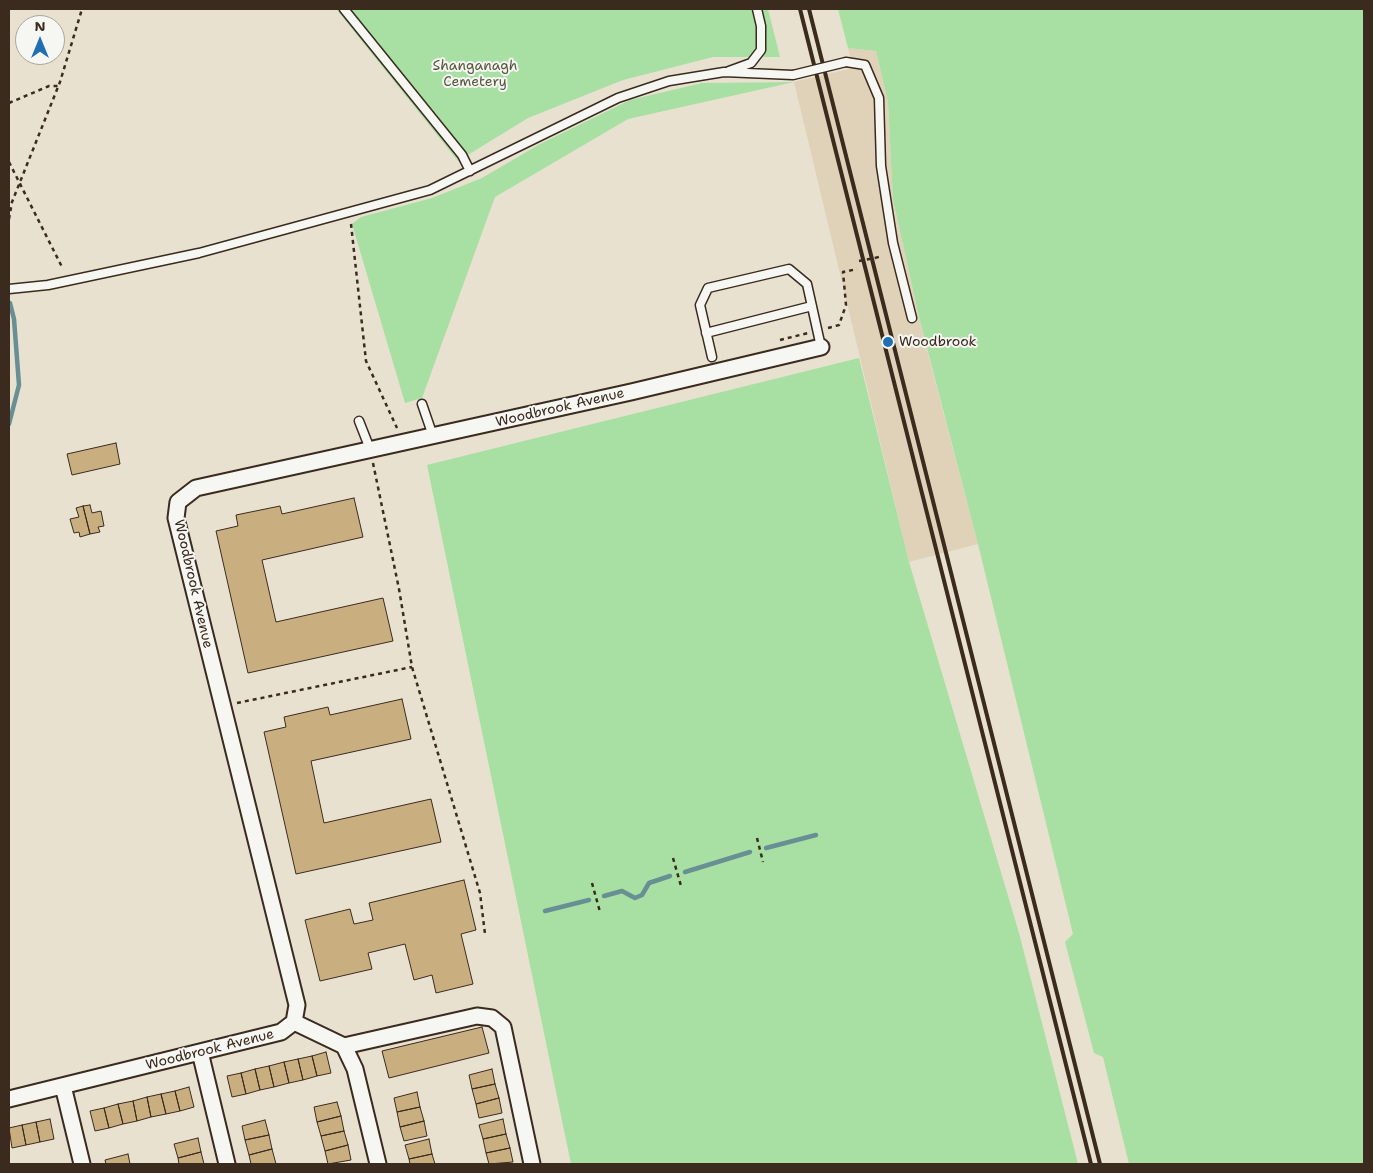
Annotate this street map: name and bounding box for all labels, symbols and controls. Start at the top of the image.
north arrow [15,15,65,65]
text: N [34,17,46,35]
park label: Shanganagh Cemetery [432,58,518,90]
place label: Woodbrook [899,334,977,350]
marker: Woodbrook [881,335,895,349]
street label: Woodbrook Avenue [494,385,626,431]
street label: Woodbrook Avenue [170,518,216,650]
street label: Woodbrook Avenue [144,1026,276,1074]

